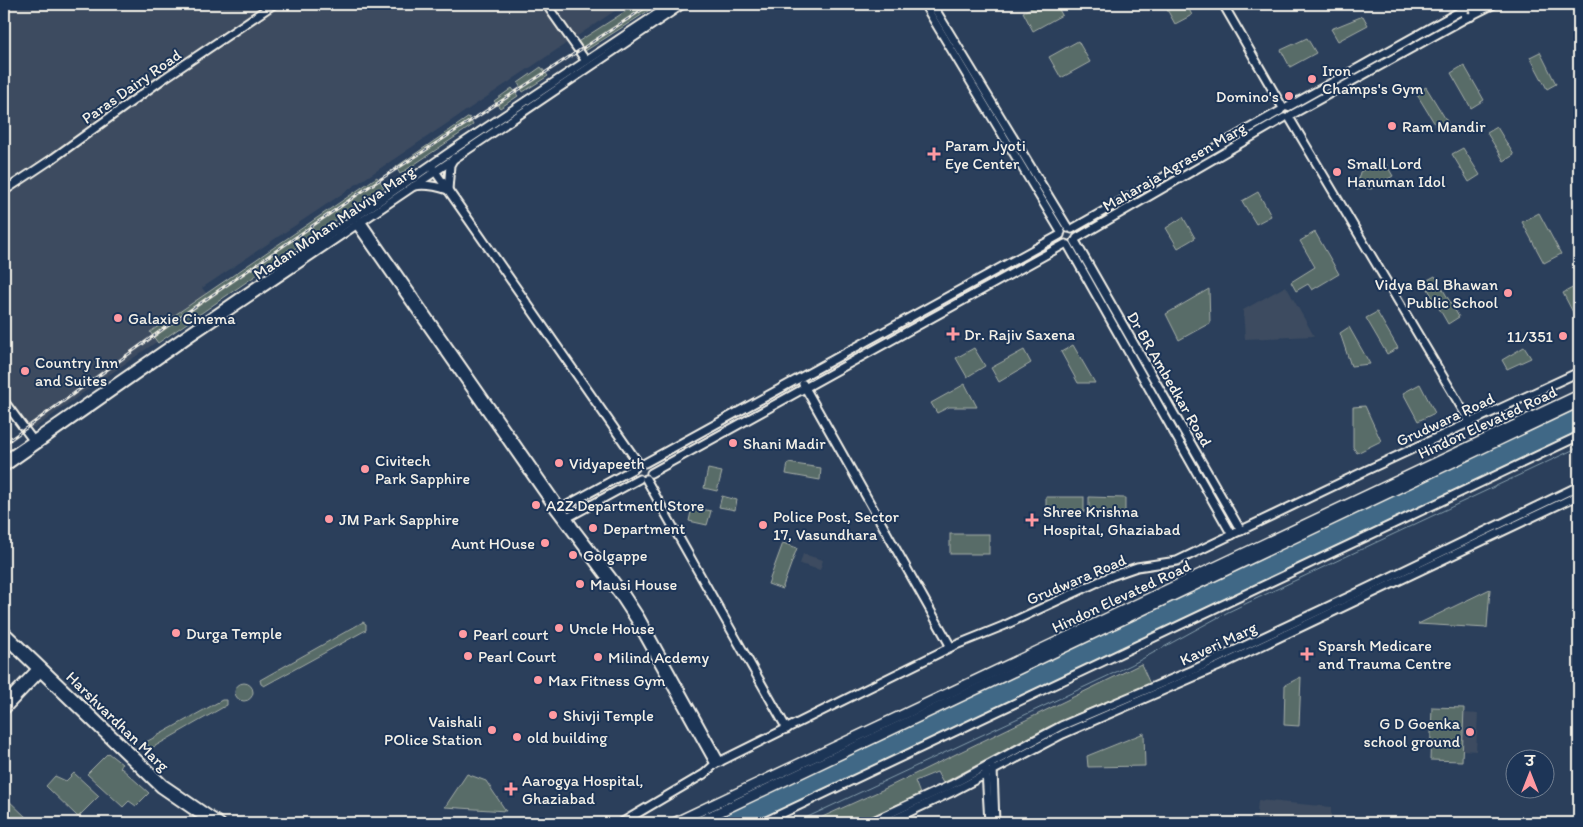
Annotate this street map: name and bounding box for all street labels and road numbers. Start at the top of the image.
street label: Paras Dairy Road [78,45,185,128]
street label: Maharaja Agrasen Marg [1099,117,1250,215]
street label: Madan Mohan Malviya Marg [250,161,419,284]
street label: Dr BR Ambedkar Road [1123,308,1216,450]
street label: Hindon Elevated Road [1415,382,1560,463]
street label: Grudwara Road [1393,388,1498,450]
street label: Grudwara Road [1024,550,1129,609]
street label: Hindon Elevated Road [1049,556,1194,637]
street label: Kaveri Marg [1177,617,1260,670]
street label: Harshvardhan Marg [62,667,174,776]

